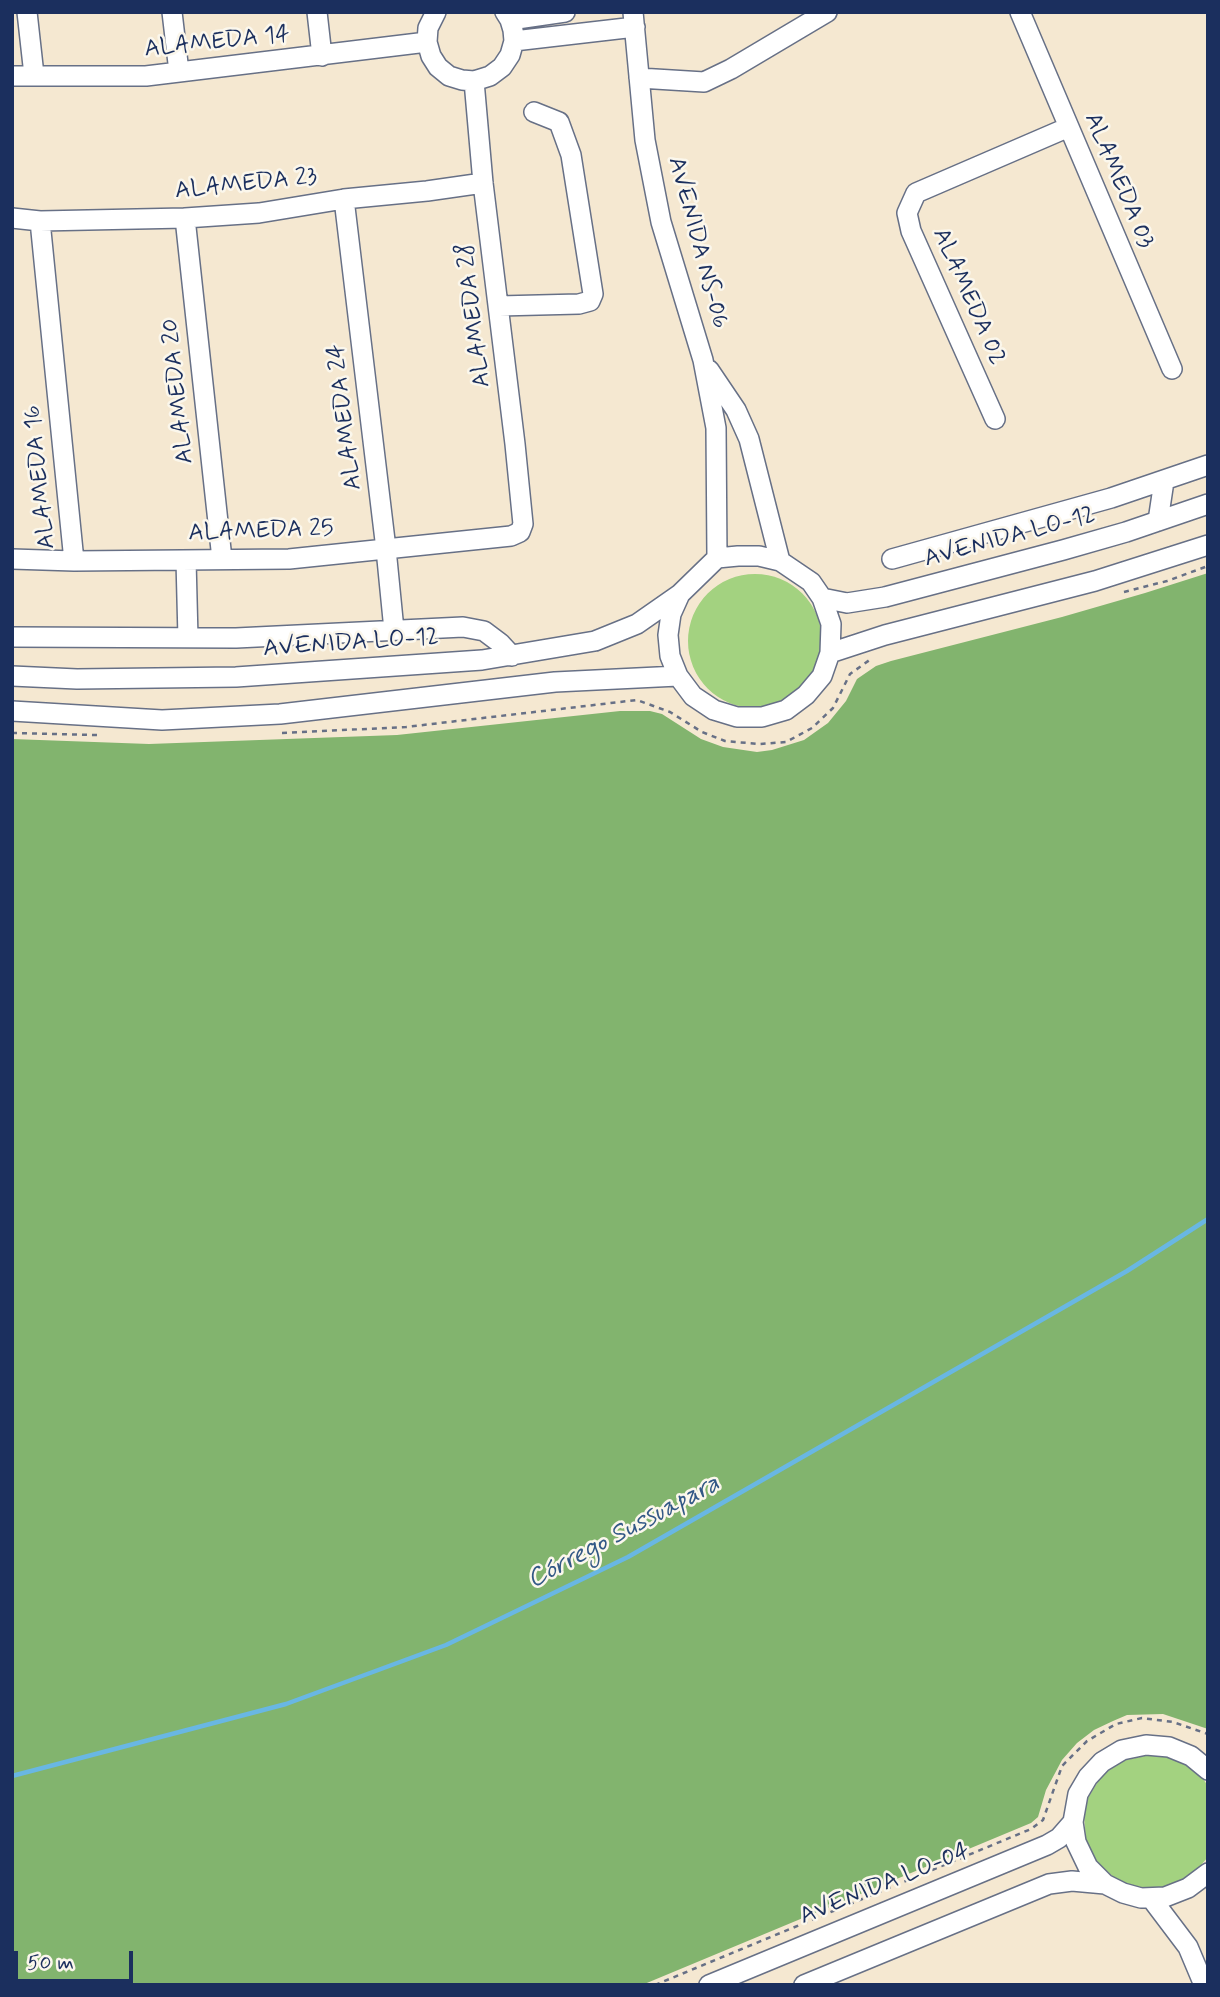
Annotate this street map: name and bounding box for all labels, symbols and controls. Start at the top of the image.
street label: ALAMEDA 14 [143,21,291,65]
street label: ALAMEDA 03 [1077,109,1159,253]
street label: AVENIDA NS-06 [660,154,734,332]
street label: ALAMEDA 23 [174,163,318,207]
street label: ALAMEDA 02 [925,224,1011,370]
street label: ALAMEDA 28 [452,241,498,389]
street label: ALAMEDA 20 [157,317,201,465]
street label: ALAMEDA 24 [323,342,369,492]
street label: ALAMEDA 16 [19,404,63,550]
street label: AVENIDA LO-12 [921,501,1099,575]
street label: ALAMEDA 25 [188,515,334,549]
street label: AVENIDA LO-12 [262,623,440,665]
water label: Córrego Sussuapara [523,1469,725,1597]
street label: AVENIDA LO-04 [796,1838,974,1932]
scale bar [18,1938,136,1982]
text: 50 m [27,1949,74,1977]

